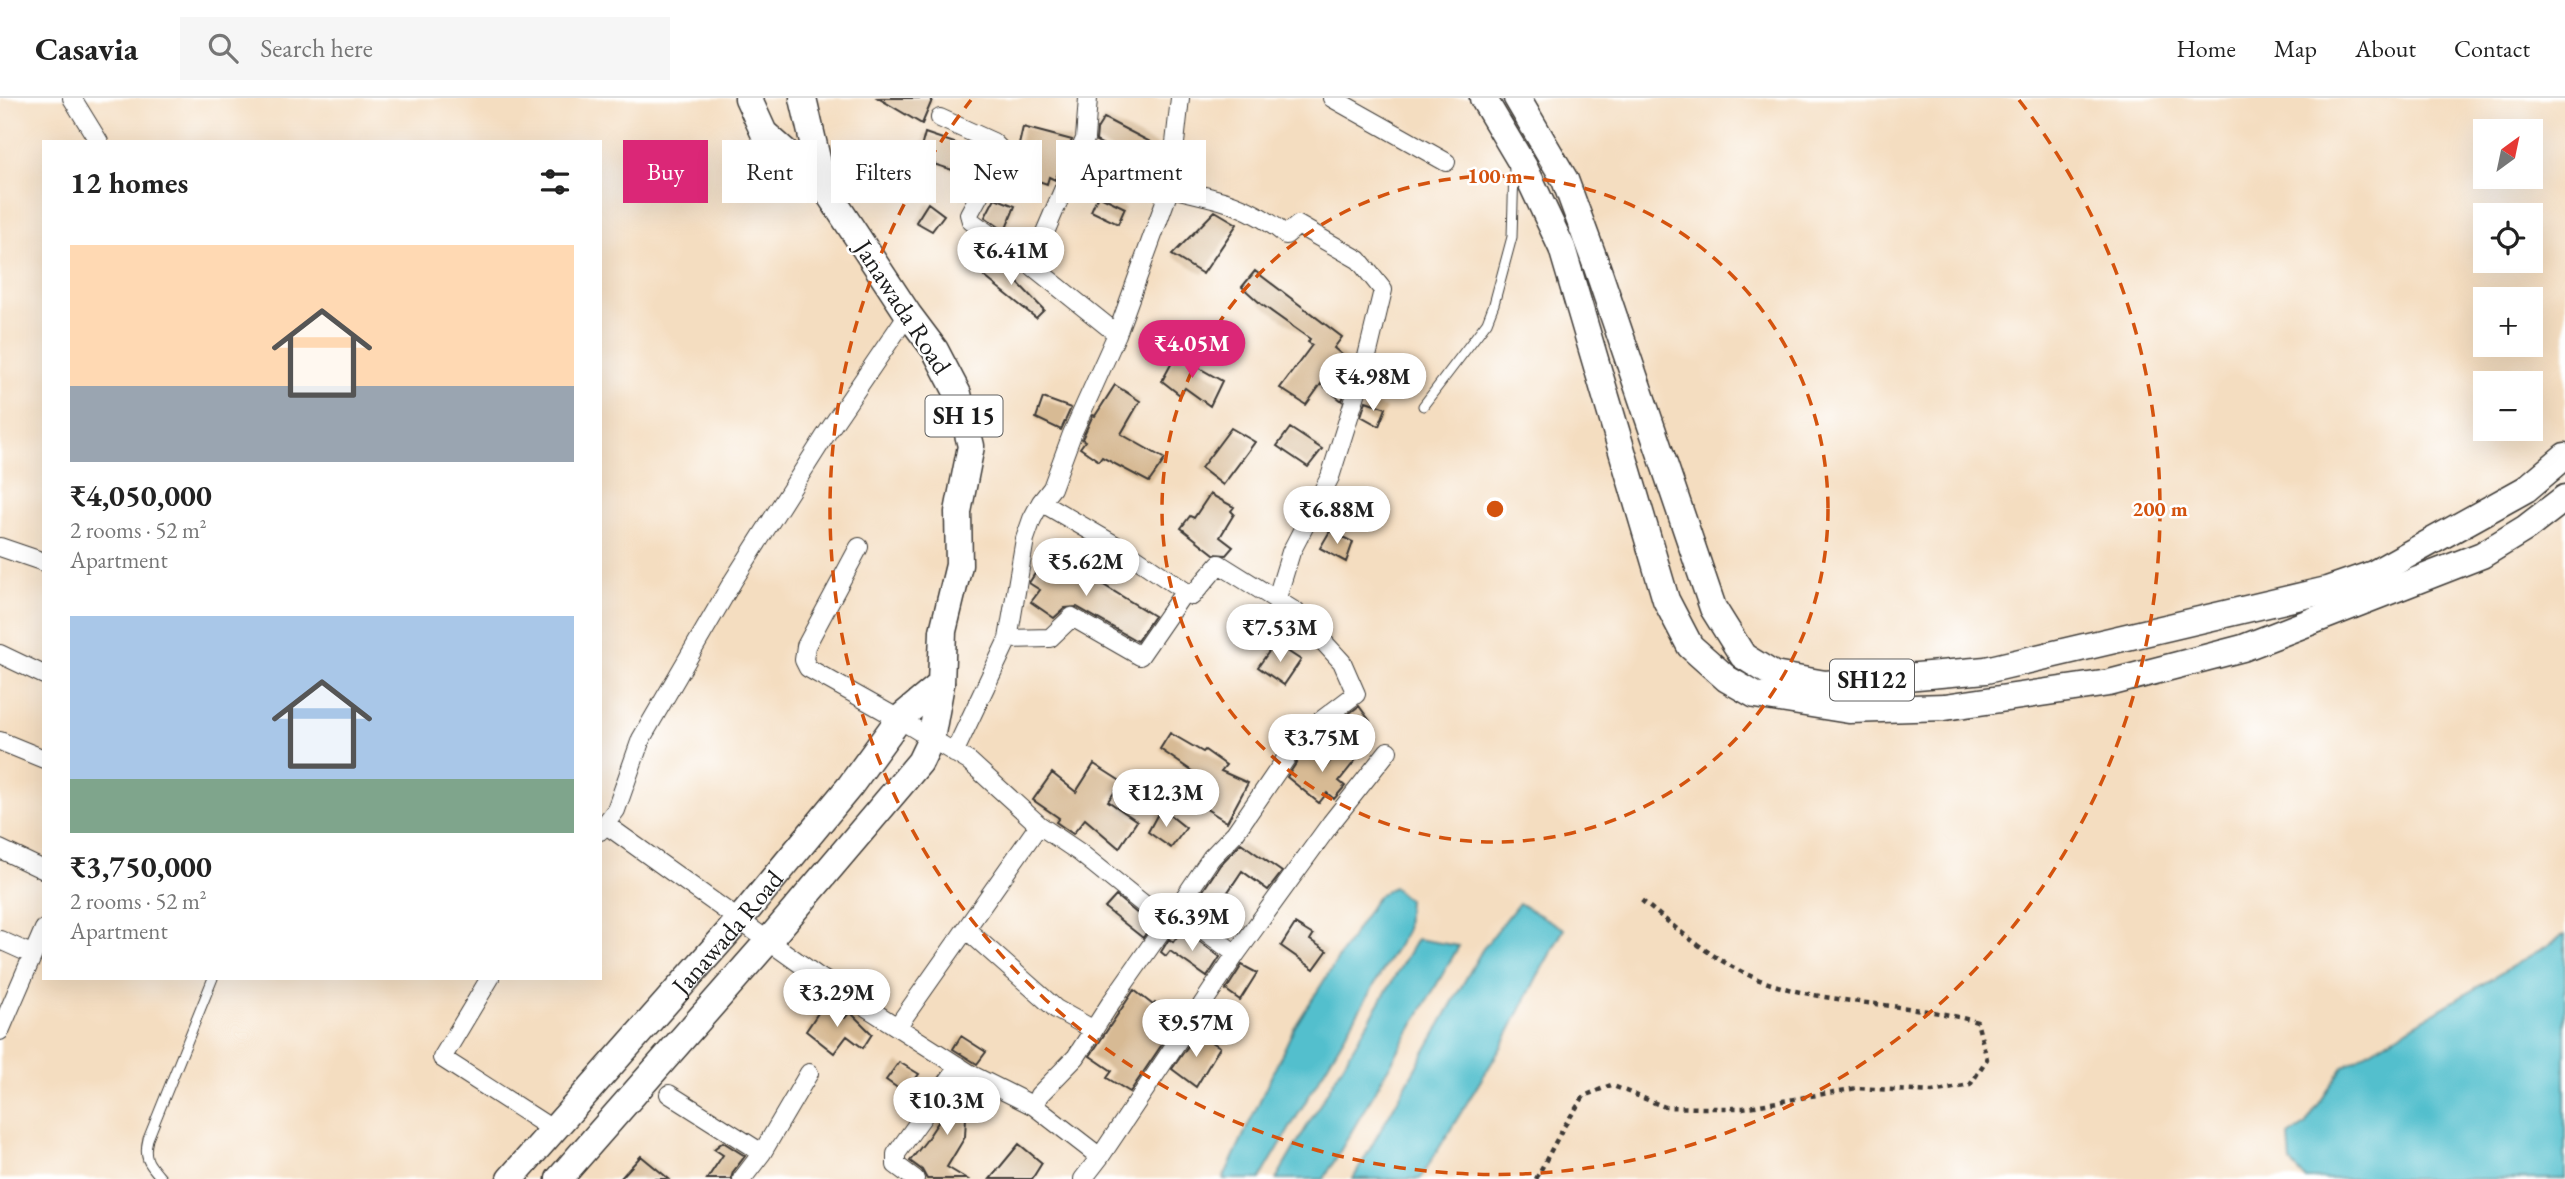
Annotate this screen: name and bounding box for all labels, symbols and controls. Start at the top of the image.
search box [180,17,670,80]
text: Casavia [35,27,138,70]
icon: search [204,29,242,67]
text: Search here [260,31,373,65]
text: Home [2176,33,2236,64]
text: Map [2274,33,2317,64]
text: About [2355,33,2416,64]
text: Contact [2454,33,2530,64]
north arrow [2473,119,2543,189]
map controls [2473,119,2543,441]
chip: Buy [623,140,708,203]
chip: Rent [722,140,817,203]
chip: Filters [831,140,936,203]
chip: New [950,140,1042,203]
chip: Apartment [1056,140,1206,203]
text: 100 m [1467,162,1523,189]
text: 12 homes [70,163,188,202]
icon: filters [536,163,574,201]
button: locate [2473,203,2543,273]
pin: ₹6.41M [954,228,1068,287]
street label: Janawada Road [846,232,960,381]
text: ₹6.41M [973,235,1049,265]
button: + [2473,287,2543,357]
icon: home [259,290,385,416]
pin: ₹4.05M [1135,320,1249,380]
text: ₹4.05M [1154,328,1230,358]
pin: ₹4.98M [1316,354,1430,413]
text: ₹4.98M [1335,361,1411,391]
button: − [2473,371,2543,441]
road number: SH 15 [926,396,1002,436]
text: ₹4,050,000 [70,476,212,515]
pin: ₹6.88M [1280,486,1394,546]
text: ₹6.88M [1299,494,1375,524]
text: 200 m [2132,495,2188,522]
centre of rings [1483,497,1507,521]
text: 2 rooms · 52 m² [70,515,207,545]
pin: ₹5.62M [1029,538,1143,598]
text: Apartment [70,545,168,575]
text: ₹5.62M [1048,546,1124,576]
pin: ₹7.53M [1223,604,1337,664]
text: ₹7.53M [1242,612,1318,642]
road number: SH122 [1830,660,1914,700]
icon: home [259,661,385,787]
pin: ₹3.75M [1265,714,1379,774]
text: ₹3.75M [1284,722,1360,752]
pin: ₹12.3M [1109,770,1223,829]
text: ₹12.3M [1128,777,1204,807]
text: ₹3,750,000 [70,847,212,886]
street label: Janawada Road [663,862,791,1003]
text: 2 rooms · 52 m² [70,886,207,916]
pin: ₹6.39M [1135,894,1249,953]
text: ₹6.39M [1154,901,1230,931]
text: Apartment [70,916,168,946]
pin: ₹3.29M [780,970,894,1029]
text: ₹3.29M [799,977,875,1007]
pin: ₹9.57M [1139,1000,1253,1059]
text: ₹9.57M [1158,1007,1234,1037]
pin: ₹10.3M [890,1077,1004,1137]
text: ₹10.3M [909,1085,985,1115]

